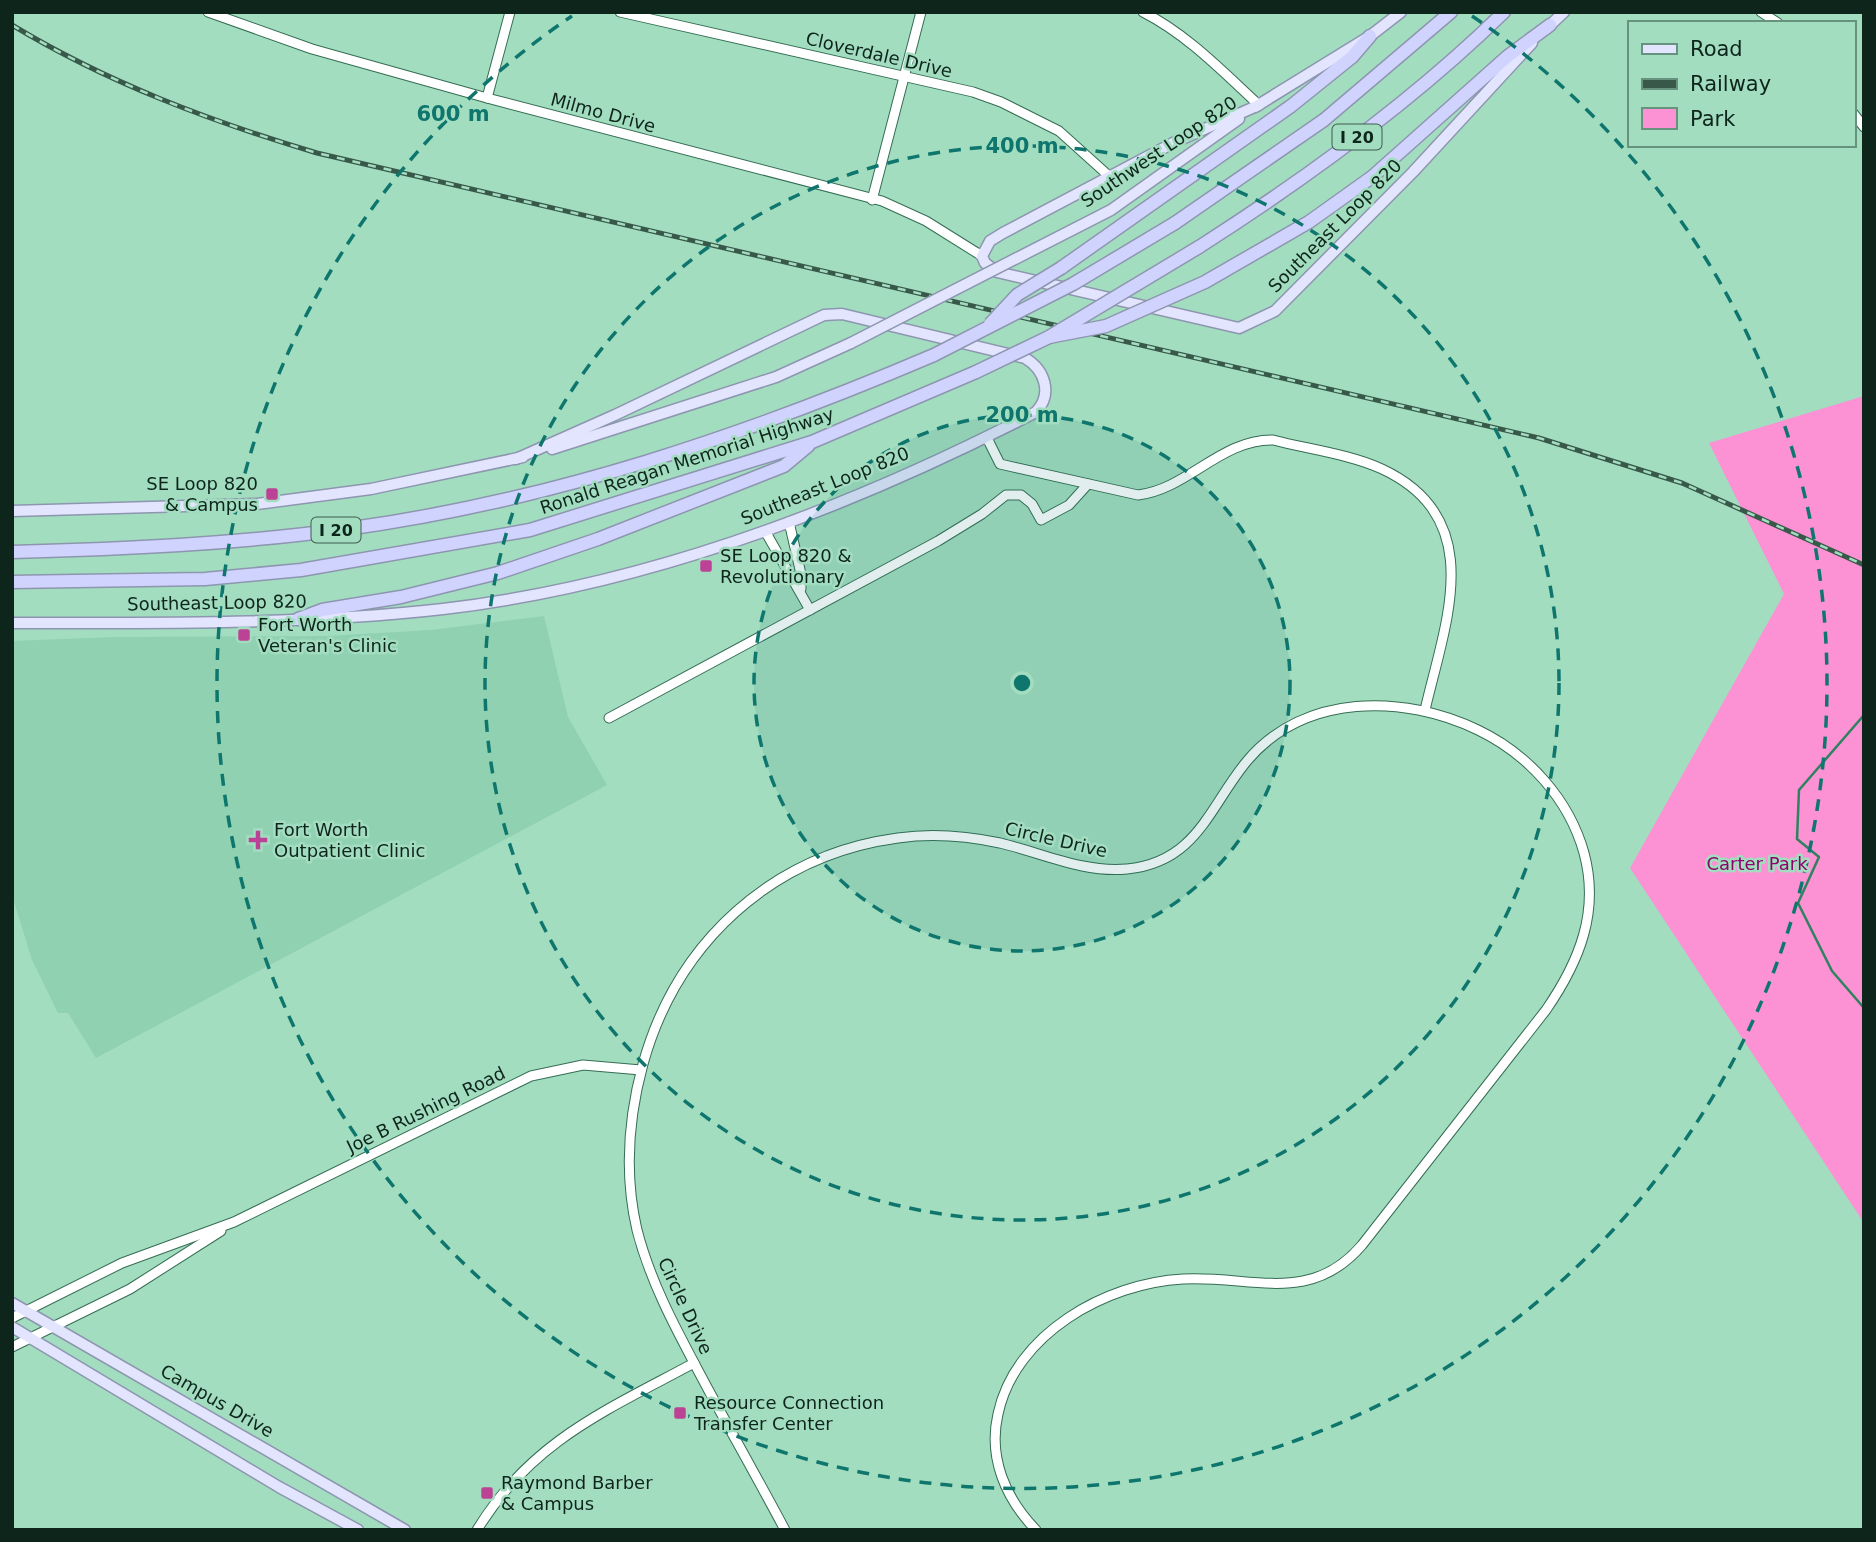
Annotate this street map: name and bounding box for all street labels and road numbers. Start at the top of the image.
street label: Cloverdale Drive [804,27,954,82]
street label: Milmo Drive [548,88,658,137]
street label: Southwest Loop 820 [1077,92,1241,212]
road number: I 20 [1332,125,1382,150]
street label: Southeast Loop 820 [1264,155,1406,297]
street label: Ronald Reagan Memorial Highway [537,403,837,518]
street label: Southeast Loop 820 [738,442,912,529]
road number: I 20 [312,517,360,542]
street label: Southeast Loop 820 [127,590,307,615]
street label: Circle Drive [1003,818,1109,861]
street label: Joe B Rushing Road [342,1062,508,1158]
street label: Circle Drive [654,1254,717,1357]
street label: Campus Drive [157,1360,278,1441]

